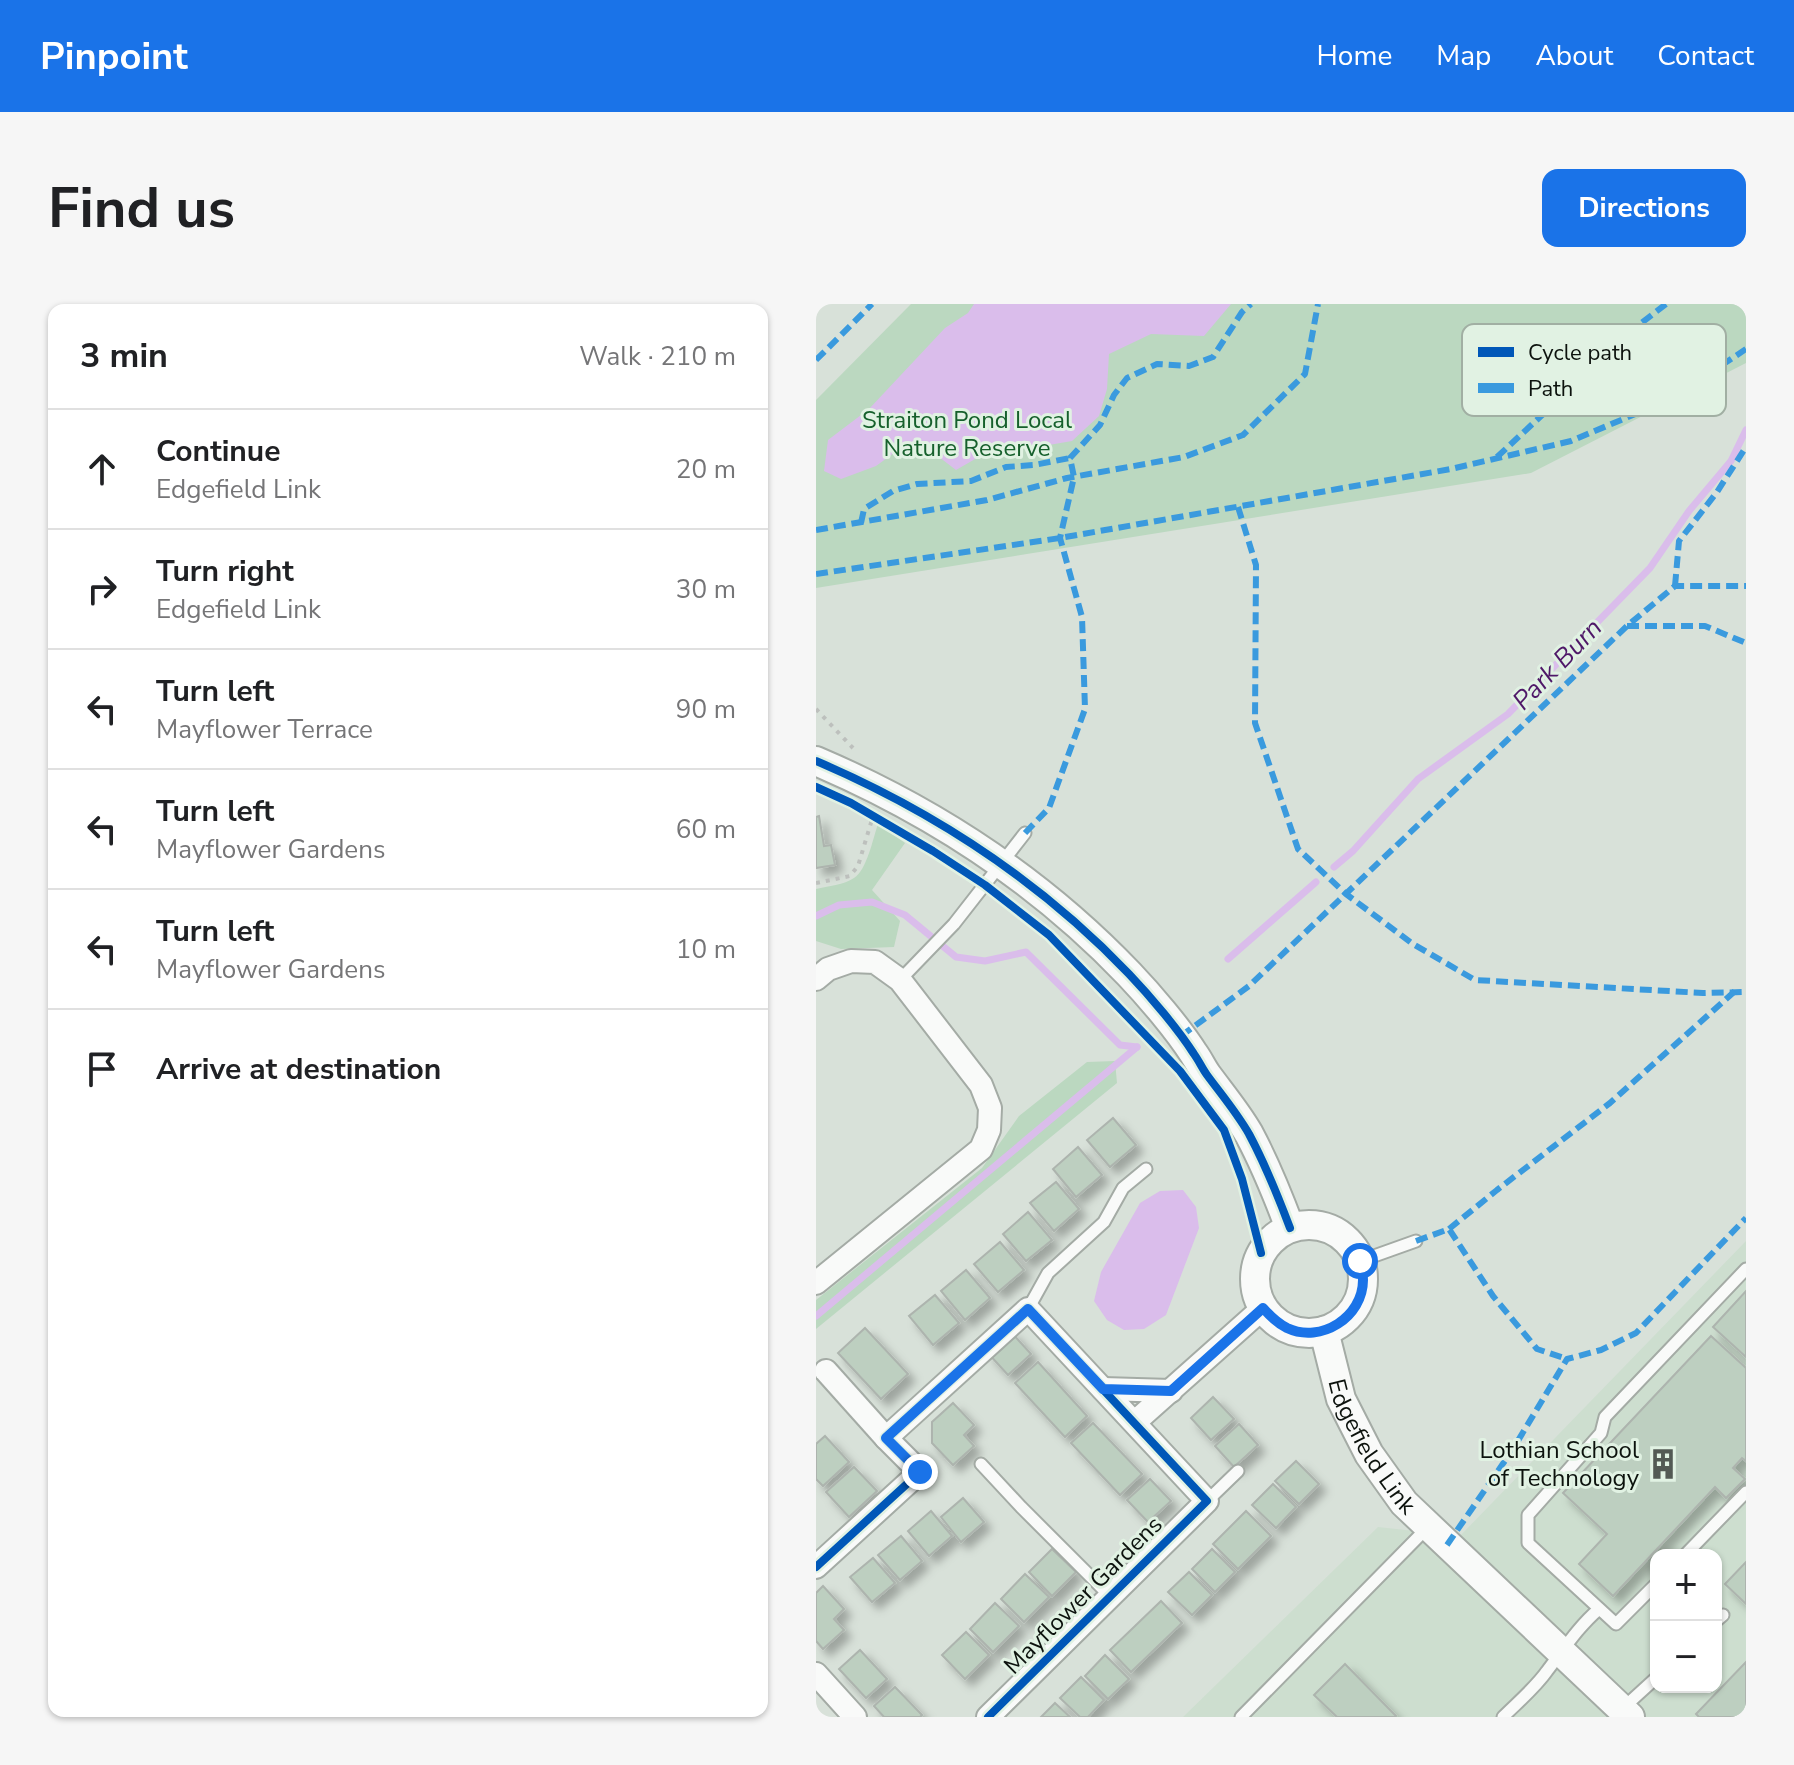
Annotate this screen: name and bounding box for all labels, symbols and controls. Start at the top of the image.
text: Pinpoint [40,31,188,82]
text: Home [1317,37,1392,75]
text: Map [1436,37,1491,75]
text: About [1535,37,1613,75]
text: Contact [1657,37,1754,75]
button: Directions [1542,169,1746,247]
text: Find us [48,170,235,247]
legend [1462,324,1726,416]
text: 3 min [80,333,168,379]
text: Cycle path [1528,338,1632,368]
text: Walk · 210 m [579,339,736,374]
text: Path [1528,374,1573,404]
park label: Straiton Pond Local Nature Reserve [862,404,1072,464]
text: Continue [156,431,281,472]
icon: ahead [80,447,124,491]
text: 20 m [676,452,736,487]
text: Edgefield Link [156,472,321,507]
text: Turn right [156,551,294,592]
icon: right [80,567,124,611]
text: 30 m [676,572,736,607]
text: Edgefield Link [156,592,321,627]
water label: Park Burn [1505,611,1610,718]
text: Turn left [156,671,274,712]
icon: left [80,687,124,731]
text: 90 m [676,692,736,727]
text: Mayflower Terrace [156,712,373,747]
text: Turn left [156,791,274,832]
icon: left [80,807,124,851]
text: 60 m [676,812,736,847]
text: Mayflower Gardens [156,832,385,867]
text: Turn left [156,911,274,952]
icon: left [80,927,124,971]
text: 10 m [676,932,736,967]
text: Mayflower Gardens [156,952,385,987]
icon: arrive [80,1047,124,1091]
text: Arrive at destination [156,1049,441,1090]
route start [1342,1243,1378,1279]
street label: Edgefield Link [1321,1375,1423,1522]
place label: Lothian School of Technology [1479,1434,1640,1494]
building icon: Lothian School of Technology [1646,1447,1680,1481]
route end [902,1454,938,1490]
street label: Mayflower Gardens [997,1509,1169,1681]
map controls [1650,1549,1722,1693]
button: + [1650,1549,1722,1621]
button: − [1650,1621,1722,1693]

